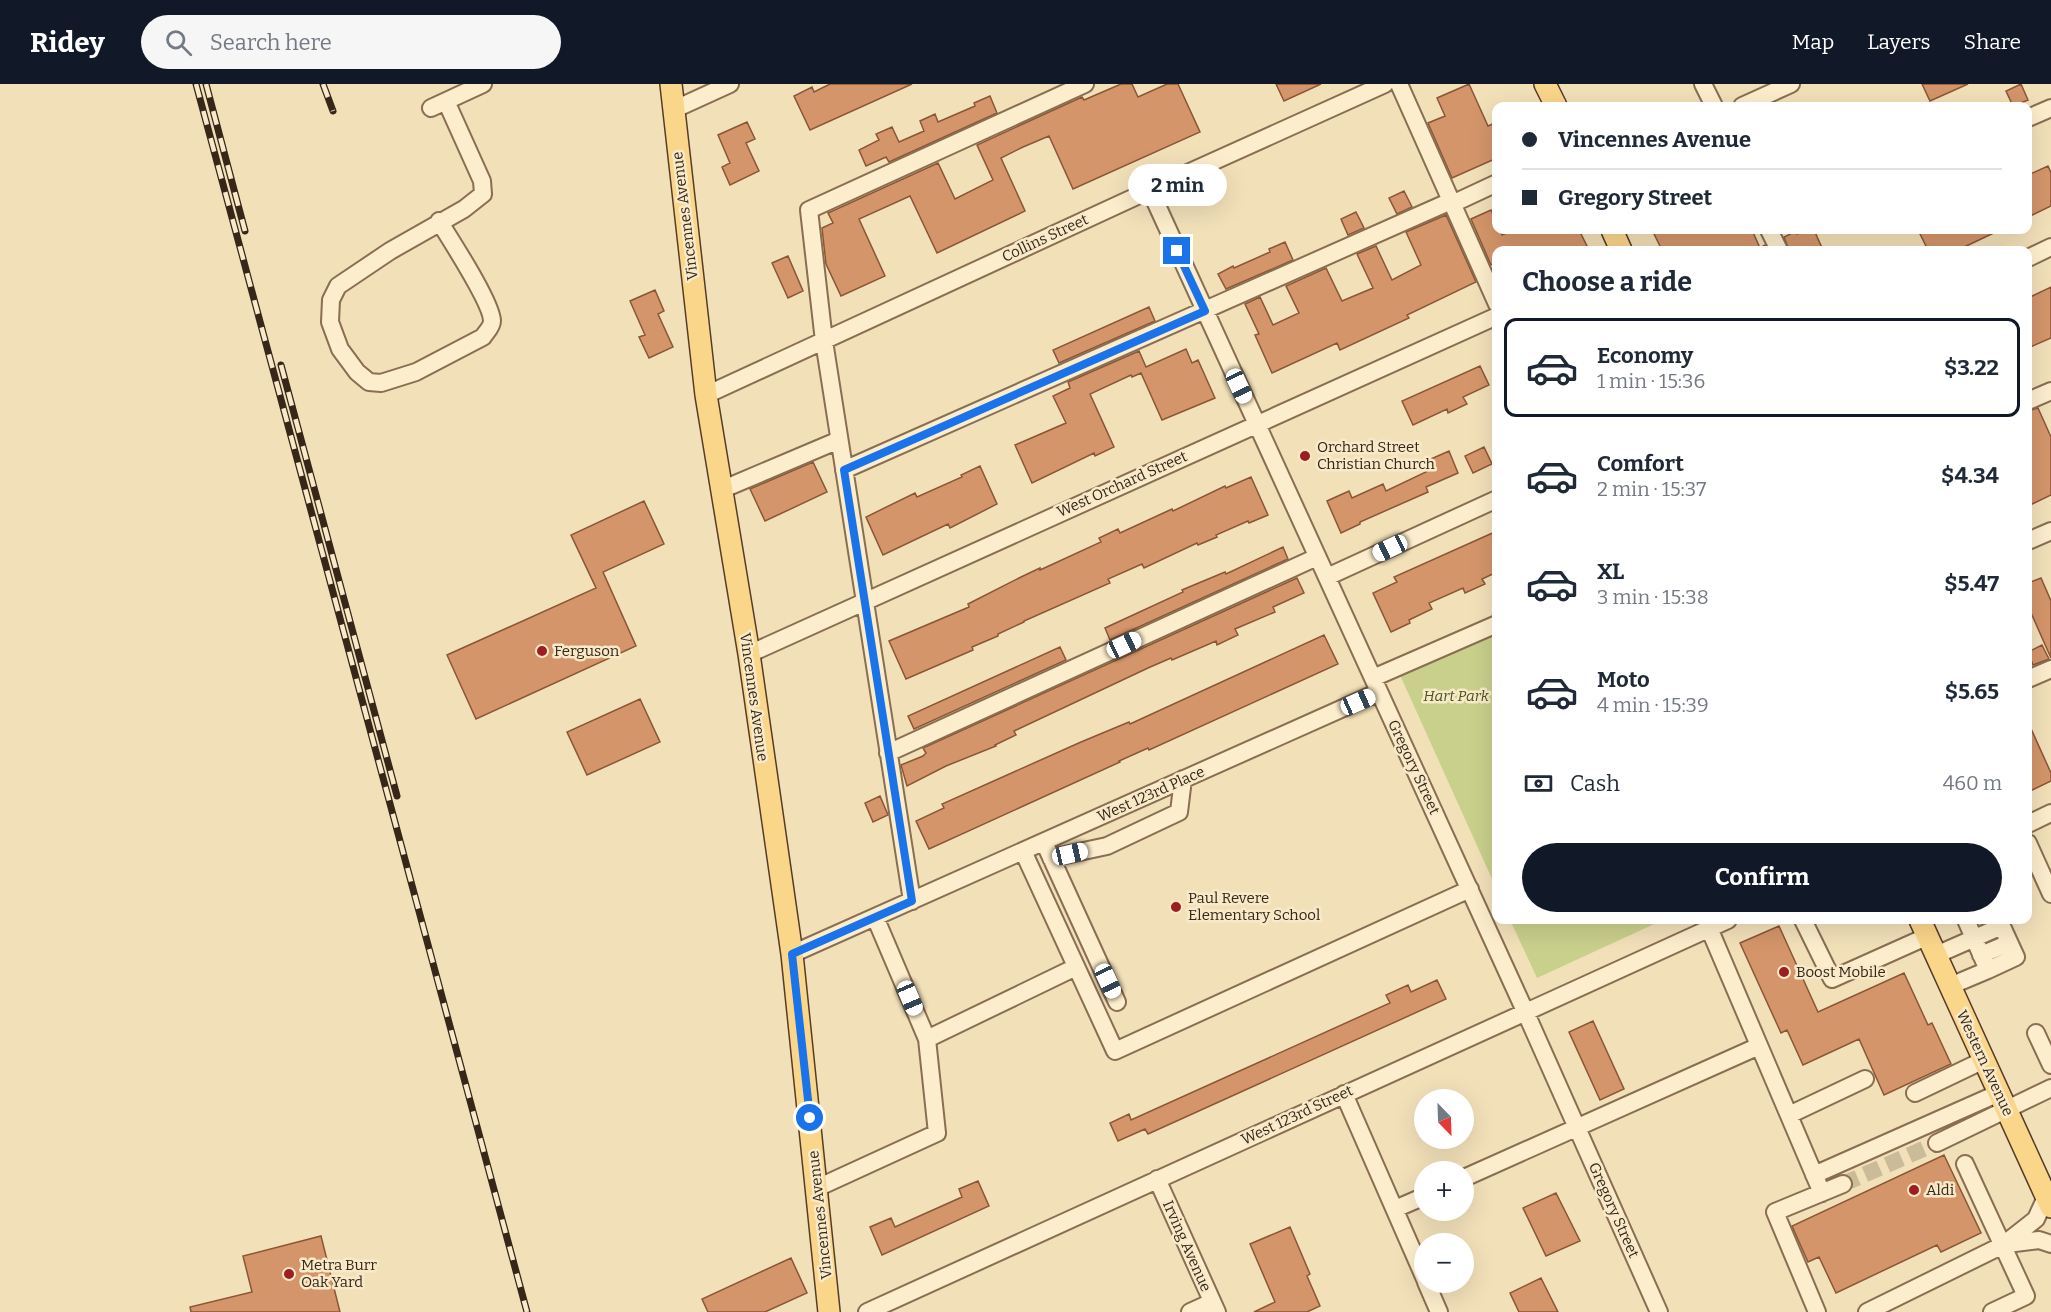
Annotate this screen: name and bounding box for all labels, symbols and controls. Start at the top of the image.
search box [141,15,561,69]
text: Ridey [30,26,105,59]
icon: search [162,26,195,59]
text: Search here [210,29,332,56]
text: Map [1792,29,1834,55]
text: Layers [1867,29,1931,55]
text: Share [1964,29,2021,55]
text: Vincennes Avenue [1558,126,1751,153]
street label: Vincennes Avenue [668,151,702,281]
callout: 2 min [1128,164,1226,206]
text: 2 min [1151,173,1204,197]
text: Gregory Street [1558,184,1712,211]
street label: Collins Street [999,210,1091,266]
route end [1163,237,1190,264]
text: Choose a ride [1522,266,1692,298]
icon: car [1525,341,1579,395]
text: Economy [1597,342,1693,369]
text: $3.22 [1944,354,1999,381]
car [1223,366,1255,406]
text: 1 min · 15:36 [1597,369,1705,393]
place label: Orchard Street Christian Church [1317,438,1436,473]
street label: West Orchard Street [1054,447,1190,521]
marker: Orchard Street Christian Church [1298,449,1312,463]
icon: car [1525,449,1579,503]
text: Comfort [1597,450,1684,477]
text: $4.34 [1941,462,1999,489]
text: 2 min · 15:37 [1597,477,1706,501]
car [1370,532,1410,564]
icon: car [1525,557,1579,611]
text: XL [1597,558,1624,585]
text: $5.47 [1944,570,1999,597]
text: 3 min · 15:38 [1597,585,1709,609]
car [1104,629,1144,661]
street label: Vincennes Avenue [736,632,772,762]
place label: Ferguson [554,642,620,660]
marker: Ferguson [535,644,549,658]
icon: car [1525,665,1579,719]
text: Moto [1597,666,1650,693]
text: $5.65 [1945,678,1999,705]
car [1338,686,1378,718]
park label: Hart Park [1423,687,1490,705]
text: 4 min · 15:39 [1597,693,1709,717]
street label: Gregory Street [1384,717,1444,818]
street label: West 123rd Place [1095,762,1207,826]
icon: cash [1522,767,1555,800]
text: Cash [1570,770,1620,797]
text: 460 m [1943,771,2002,795]
car [1050,841,1090,867]
button: Confirm [1522,843,2002,912]
place label: Paul Revere Elementary School [1188,889,1320,924]
marker: Paul Revere Elementary School [1169,900,1183,914]
car [1092,961,1124,1001]
place label: Boost Mobile [1796,963,1886,981]
marker: Boost Mobile [1777,965,1791,979]
car [895,978,925,1018]
street label: Western Avenue [1953,1007,2017,1119]
street label: West 123rd Street [1238,1081,1356,1149]
north arrow [1414,1089,1474,1149]
map controls [1414,1089,1474,1293]
route start [796,1104,823,1131]
street label: Vincennes Avenue [804,1150,836,1280]
street label: Gregory Street [1585,1160,1643,1261]
button: + [1414,1161,1474,1221]
place label: Aldi [1926,1181,1955,1199]
marker: Aldi [1907,1183,1921,1197]
street label: Irving Avenue [1159,1198,1215,1294]
button: − [1414,1233,1474,1293]
place label: Metra Burr Oak Yard [301,1256,377,1291]
marker: Metra Burr Oak Yard [282,1267,296,1281]

